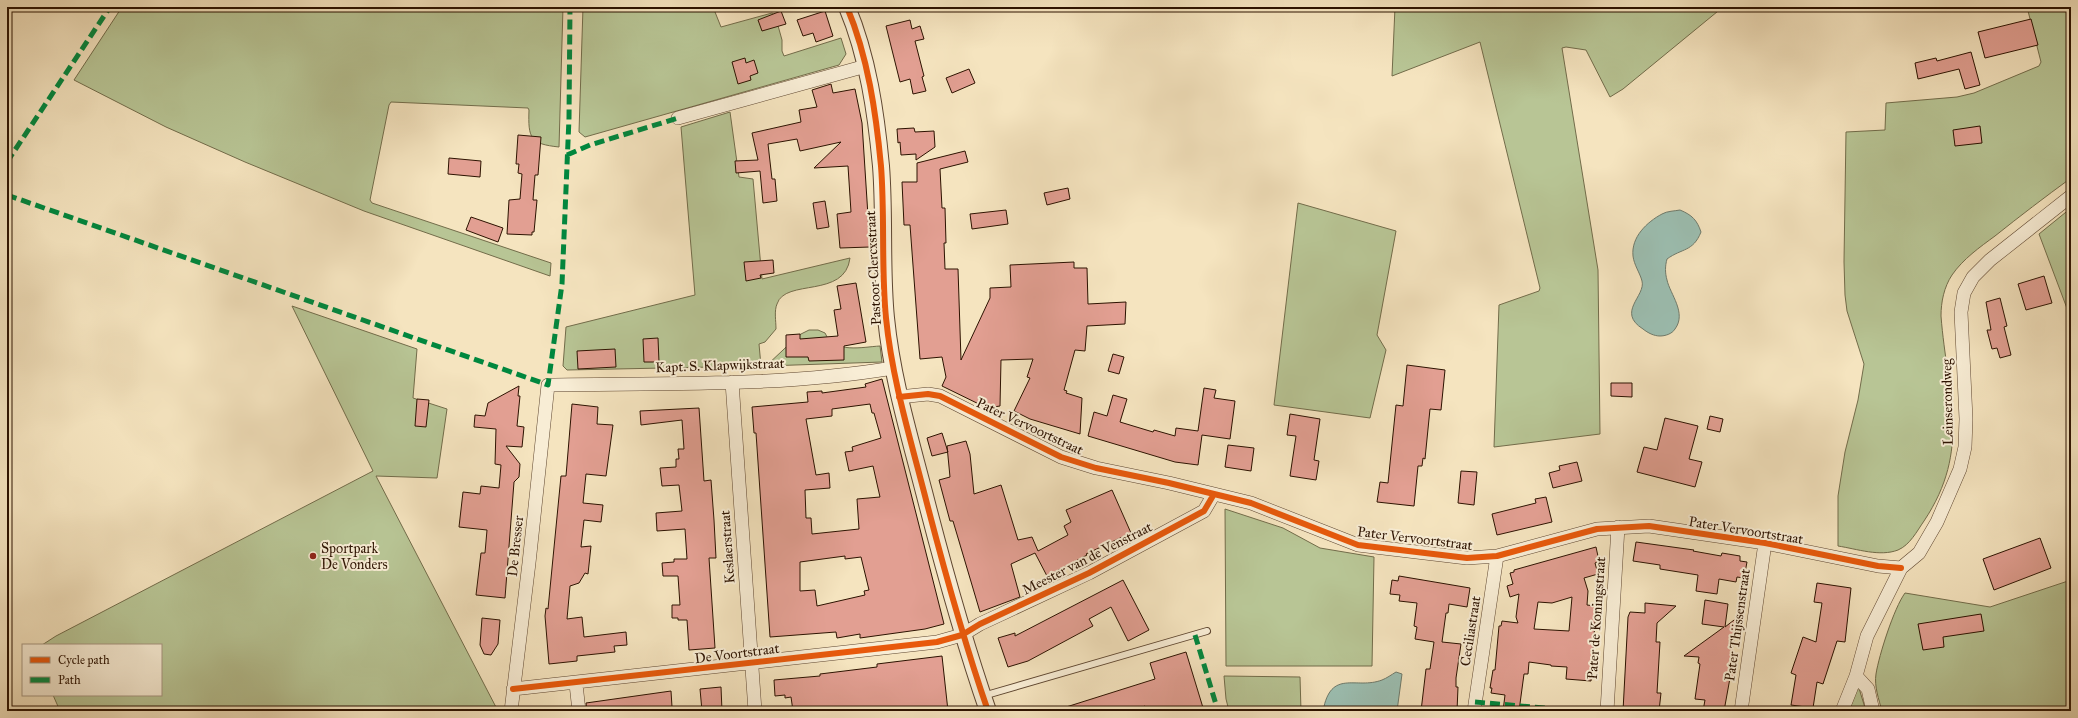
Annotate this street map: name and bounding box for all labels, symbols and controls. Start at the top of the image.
street label: Pastoor Clercxstraat [862,210,885,326]
street label: Kapt. S. Klapwijkstraat [655,355,785,376]
street label: Leinserondweg [1938,358,1957,446]
street label: Pater Vervoortstraat [974,394,1086,459]
street label: Keslaerstraat [716,510,739,584]
street label: Pater Vervoortstraat [1687,513,1805,548]
street label: De Bresser [504,514,527,577]
street label: Meester van de Venstraat [1019,518,1155,599]
street label: Pater Vervoortstraat [1356,523,1474,554]
place label: Sportpark De Vonders [321,540,388,573]
marker: Sportpark De Vonders [308,551,318,561]
street label: Pater de Koningstraat [1584,556,1609,680]
street label: Pater Thijssenstraat [1721,568,1754,682]
street label: Ceciliastraat [1457,595,1484,667]
street label: De Voortstraat [694,640,780,667]
legend [22,644,162,696]
text: Cycle path [58,653,110,667]
text: Path [58,673,81,687]

